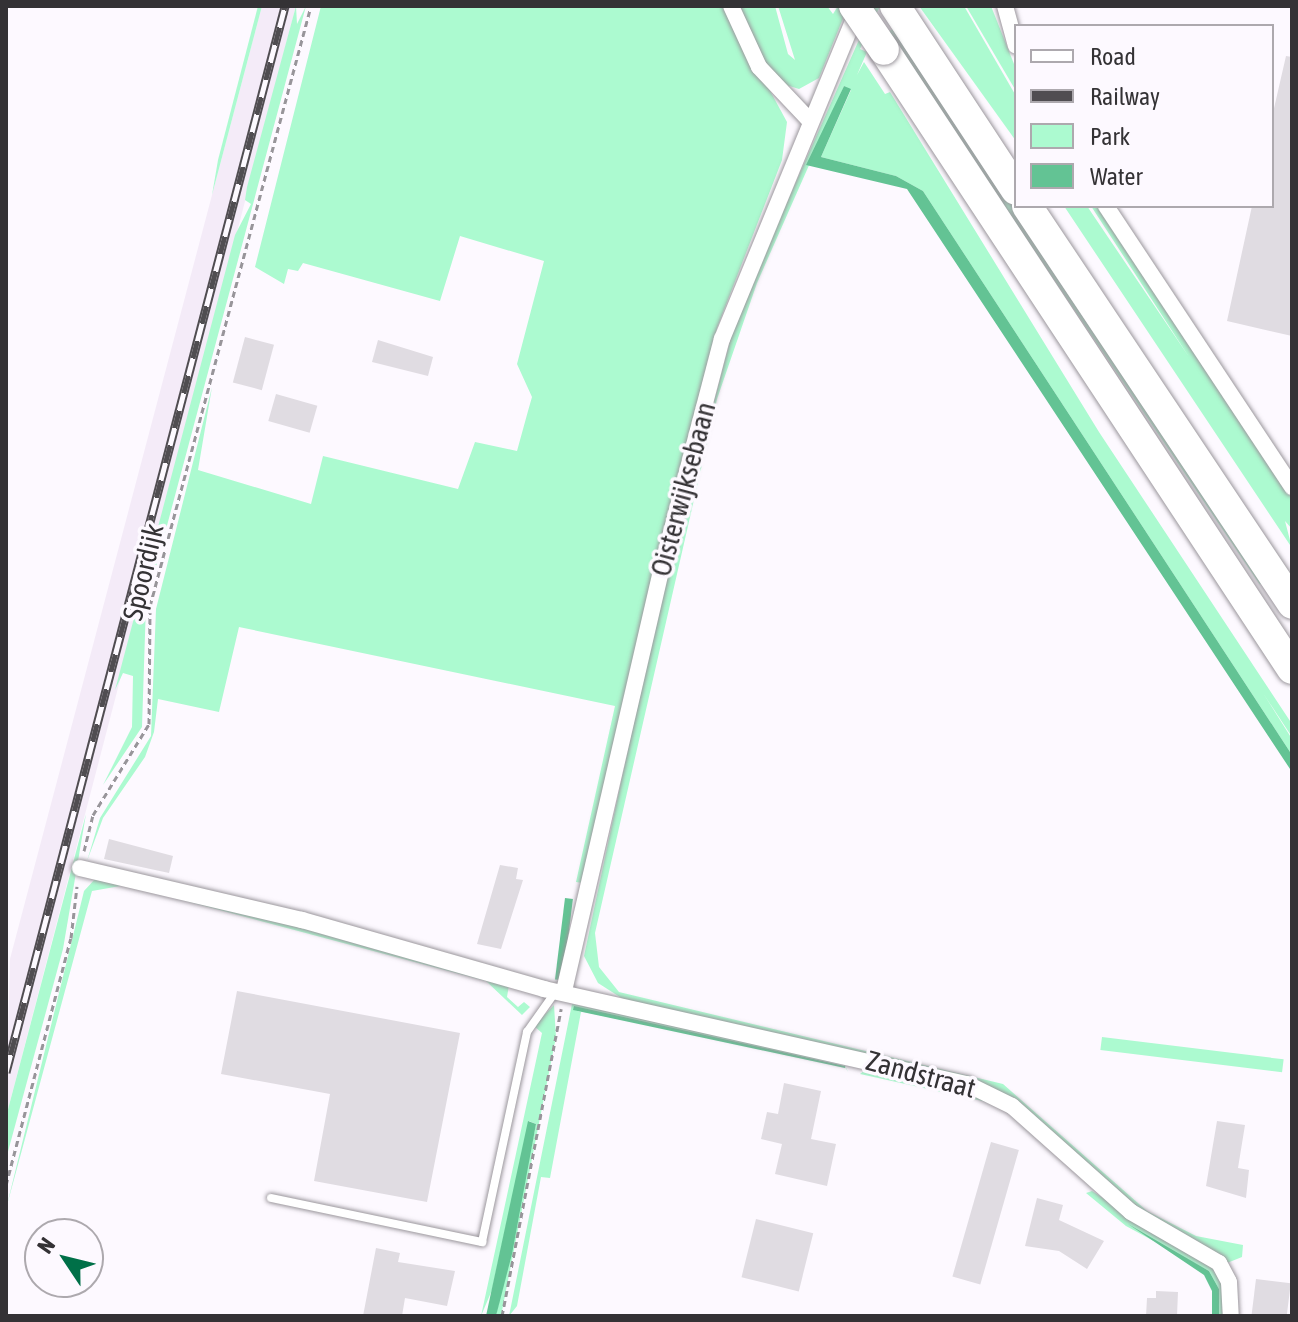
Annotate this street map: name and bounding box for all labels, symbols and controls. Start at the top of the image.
legend [1014,24,1274,208]
text: Road [1090,43,1136,70]
text: Railway [1090,83,1160,110]
text: Park [1090,123,1130,150]
text: Water [1090,163,1143,190]
street label: Oisterwijksebaan [644,398,722,580]
street label: Spoordijk [116,520,170,624]
street label: Zandstraat [862,1043,980,1105]
north arrow [24,1218,104,1298]
text: N [32,1233,60,1258]

